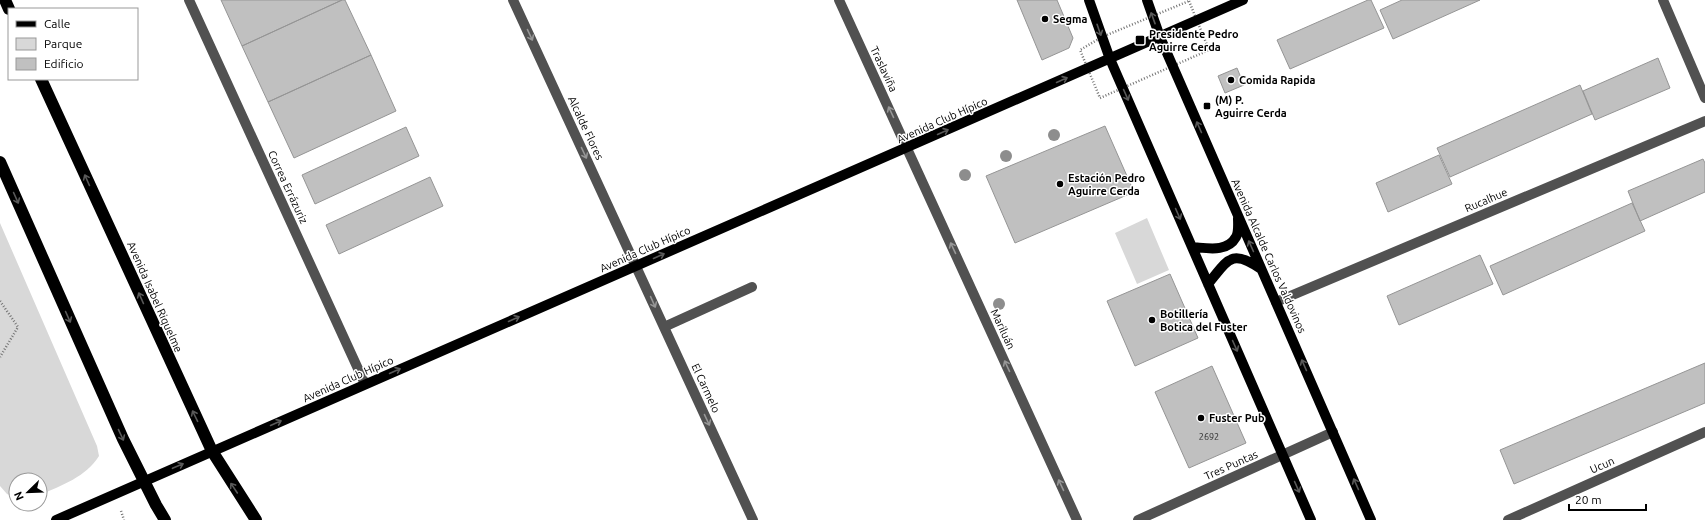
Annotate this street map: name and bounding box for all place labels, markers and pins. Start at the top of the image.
place label: Segma [1053,13,1088,25]
marker: Segma [1040,14,1050,24]
place label: Presidente Pedro Aguirre Cerda [1149,28,1239,53]
marker: Presidente Pedro Aguirre Cerda [1134,34,1146,46]
place label: Comida Rapida [1239,74,1315,86]
marker: Comida Rapida [1226,75,1236,85]
place label: (M) P. Aguirre Cerda [1215,94,1287,119]
marker: (M) P. Aguirre Cerda [1202,101,1212,111]
place label: Estación Pedro Aguirre Cerda [1068,172,1146,197]
marker: Estación Pedro Aguirre Cerda [1055,179,1065,189]
place label: Botillería Botica del Fuster [1160,308,1248,333]
marker: Botillería Botica del Fuster [1147,315,1157,325]
place label: Fuster Pub [1209,412,1265,424]
marker: Fuster Pub [1196,413,1206,423]

